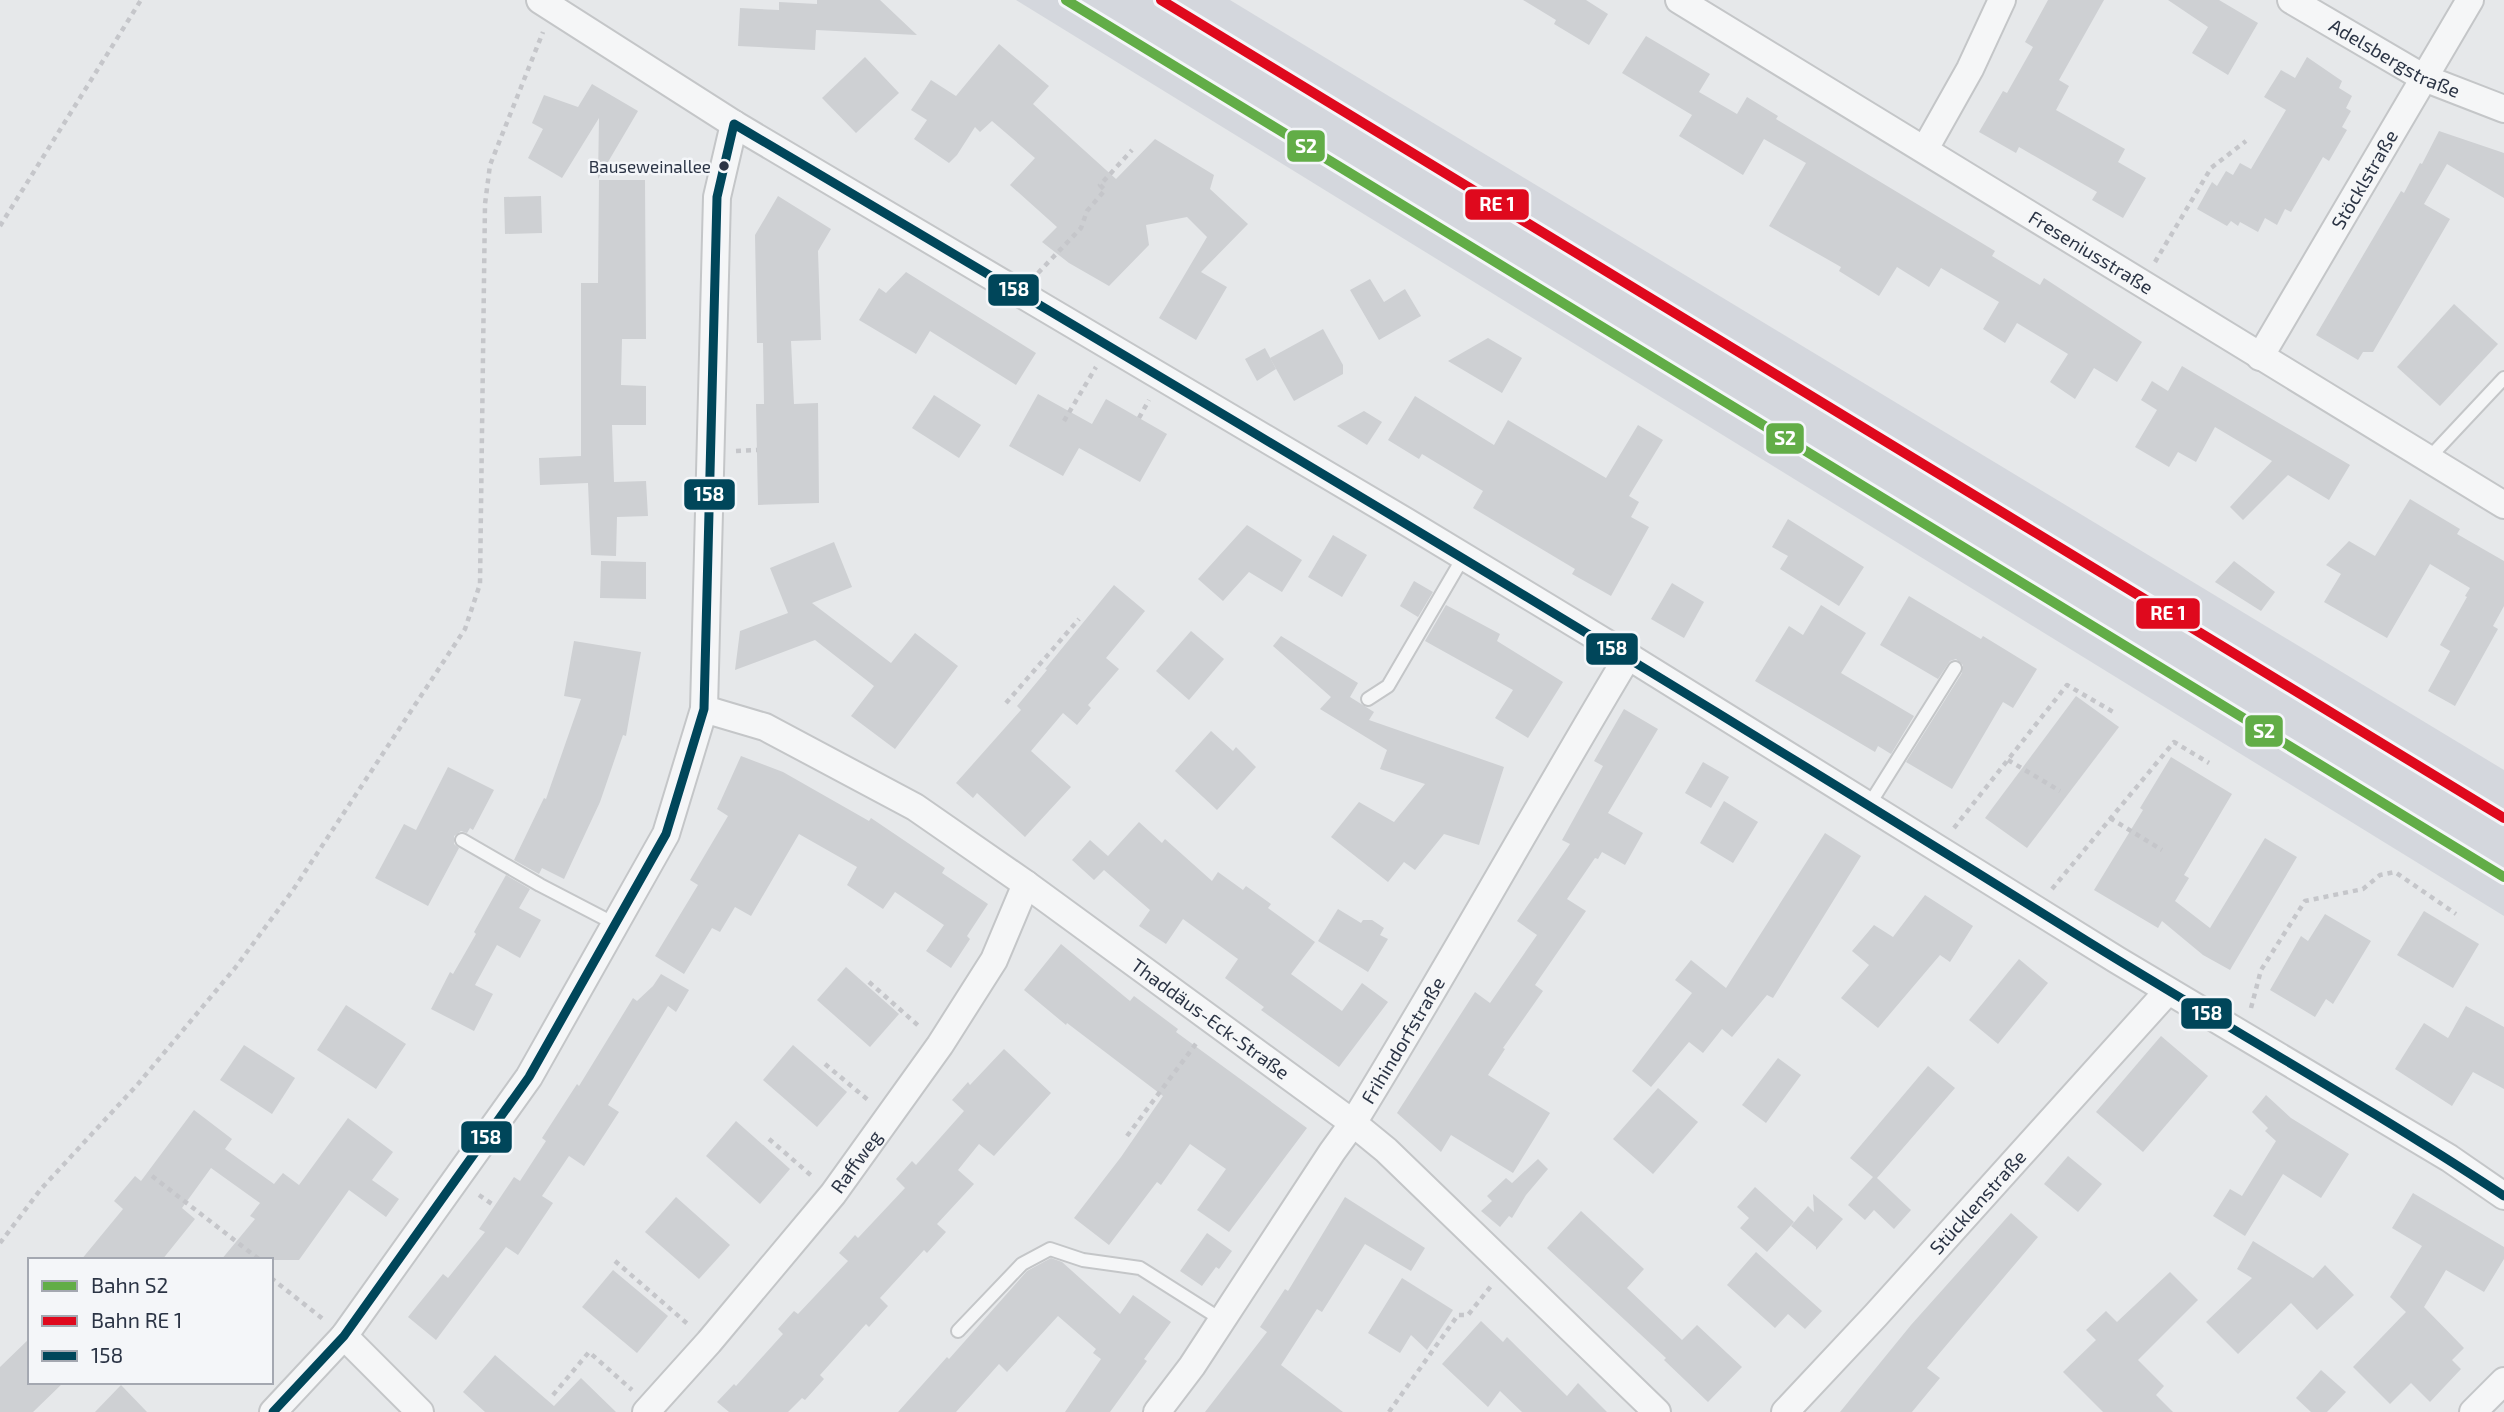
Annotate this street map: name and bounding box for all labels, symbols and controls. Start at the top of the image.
street label: Adelsbergstraße [2325,13,2463,102]
street label: Stöcklstraße [2326,125,2402,233]
line badge: S2 [1286,129,1326,163]
text: S2 [1295,134,1317,157]
place label: Bauseweinallee [589,156,711,176]
marker: Bauseweinallee [717,159,731,173]
line badge: RE 1 [1464,188,1530,221]
text: RE 1 [1479,192,1515,215]
street label: Freseniusstraße [2025,205,2158,299]
line badge: 158 [987,273,1040,307]
text: 158 [999,277,1029,300]
line badge: S2 [1765,422,1805,455]
text: S2 [1774,426,1796,449]
line badge: 158 [683,478,736,511]
text: 158 [694,482,724,505]
line badge: RE 1 [2135,597,2201,630]
text: RE 1 [2150,601,2186,624]
line badge: 158 [1585,632,1639,666]
text: 158 [1597,636,1627,659]
line badge: S2 [2244,714,2284,748]
text: S2 [2253,719,2275,742]
street label: Thaddäus-Eck-Straße [1127,953,1294,1084]
street label: Frihindorfstraße [1356,972,1449,1108]
line badge: 158 [2180,997,2233,1030]
text: 158 [2192,1001,2222,1024]
line badge: 158 [460,1120,513,1154]
text: 158 [471,1125,501,1148]
street label: Raffweg [825,1125,886,1197]
street label: Stücklenstraße [1924,1145,2030,1259]
legend [28,1258,273,1384]
text: Bahn S2 [91,1272,168,1297]
text: Bahn RE 1 [91,1307,182,1332]
text: 158 [91,1342,123,1367]

